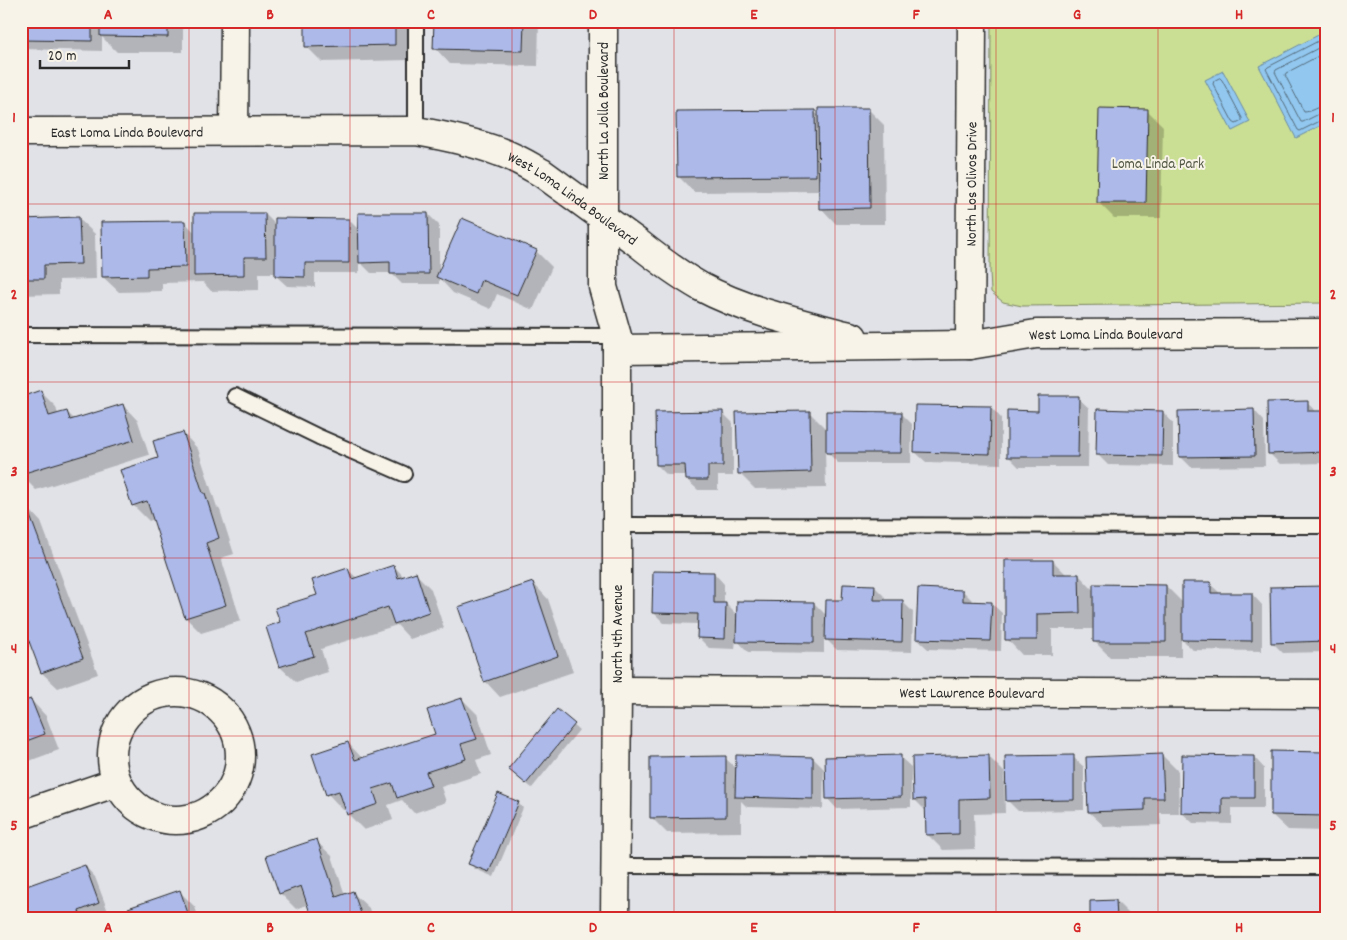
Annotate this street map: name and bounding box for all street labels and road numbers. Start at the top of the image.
street label: North La Jolla Boulevard [594,42,616,180]
street label: North Los Olivos Drive [962,121,984,246]
street label: East Loma Linda Boulevard [51,123,203,145]
street label: West Loma Linda Boulevard [503,147,641,252]
street label: West Loma Linda Boulevard [1028,324,1183,348]
street label: North 4th Avenue [608,584,630,683]
street label: West Lawrence Boulevard [899,683,1045,706]

